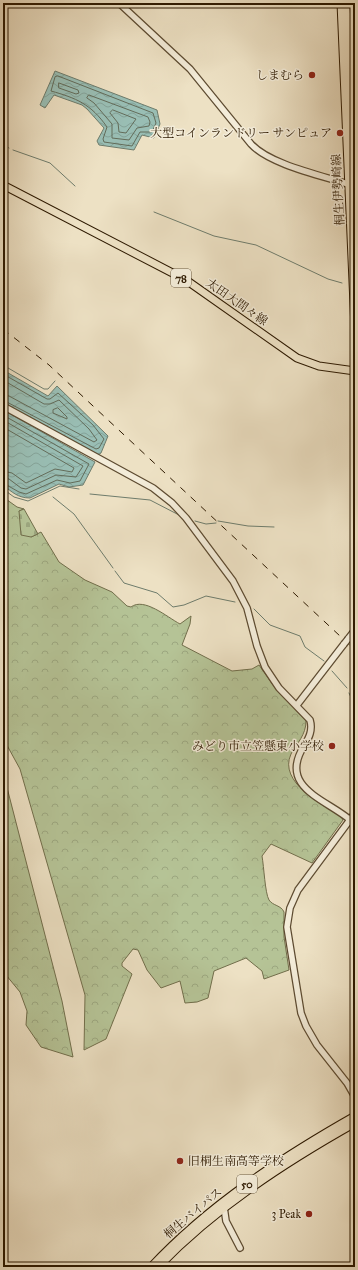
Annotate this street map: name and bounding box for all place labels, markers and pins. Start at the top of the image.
place label: しまむら [256,68,304,82]
marker: しまむら [307,70,317,80]
place label: 大型コインランドリー サンピュア [150,126,332,140]
marker: 大型コインランドリー サンピュア [335,128,345,138]
place label: みどり市立笠懸東小学校 [192,739,324,753]
marker: みどり市立笠懸東小学校 [327,741,337,751]
place label: 旧桐生南高等学校 [188,1154,284,1168]
marker: 旧桐生南高等学校 [175,1156,185,1166]
place label: 3 Peak [271,1207,301,1221]
marker: 3 Peak [304,1209,314,1219]

